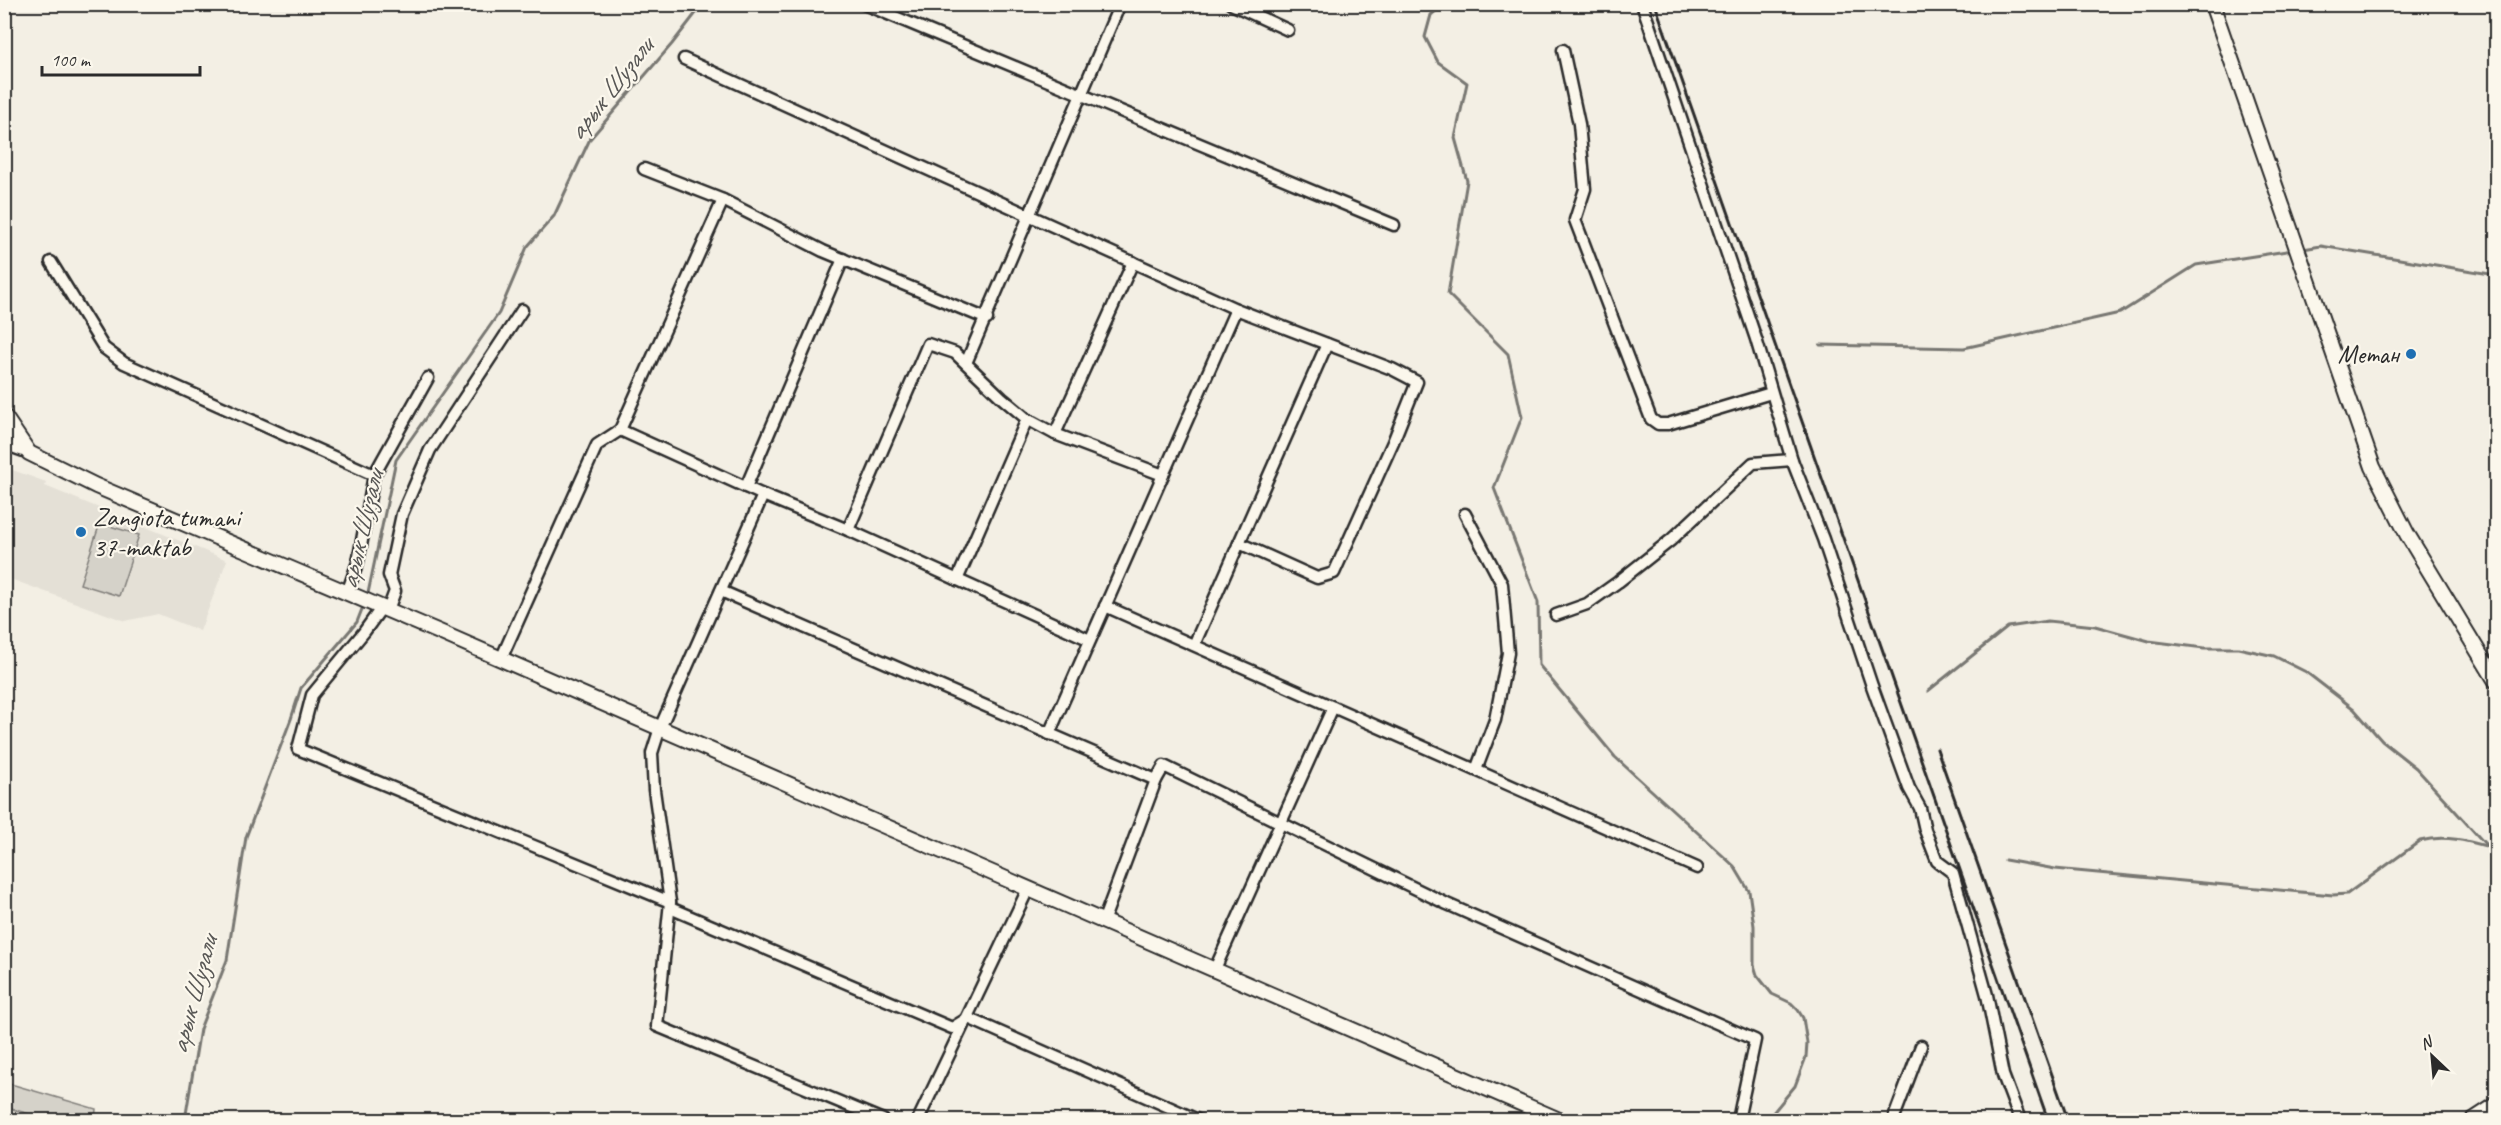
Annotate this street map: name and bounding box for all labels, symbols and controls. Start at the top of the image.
water label: арык Шузали [560,28,663,147]
scale bar [42,39,200,77]
text: 100 m [51,49,92,71]
place label: Метан [2338,338,2401,371]
marker: Метан [2404,347,2418,361]
water label: арык Шузали [331,463,392,592]
place label: Zangiota tumani 37-maktab [93,501,243,564]
marker: Zangiota tumani 37-maktab [74,525,88,539]
water label: арык Шузали [161,928,226,1057]
north arrow [2402,1026,2462,1086]
text: N [2417,1031,2437,1055]

